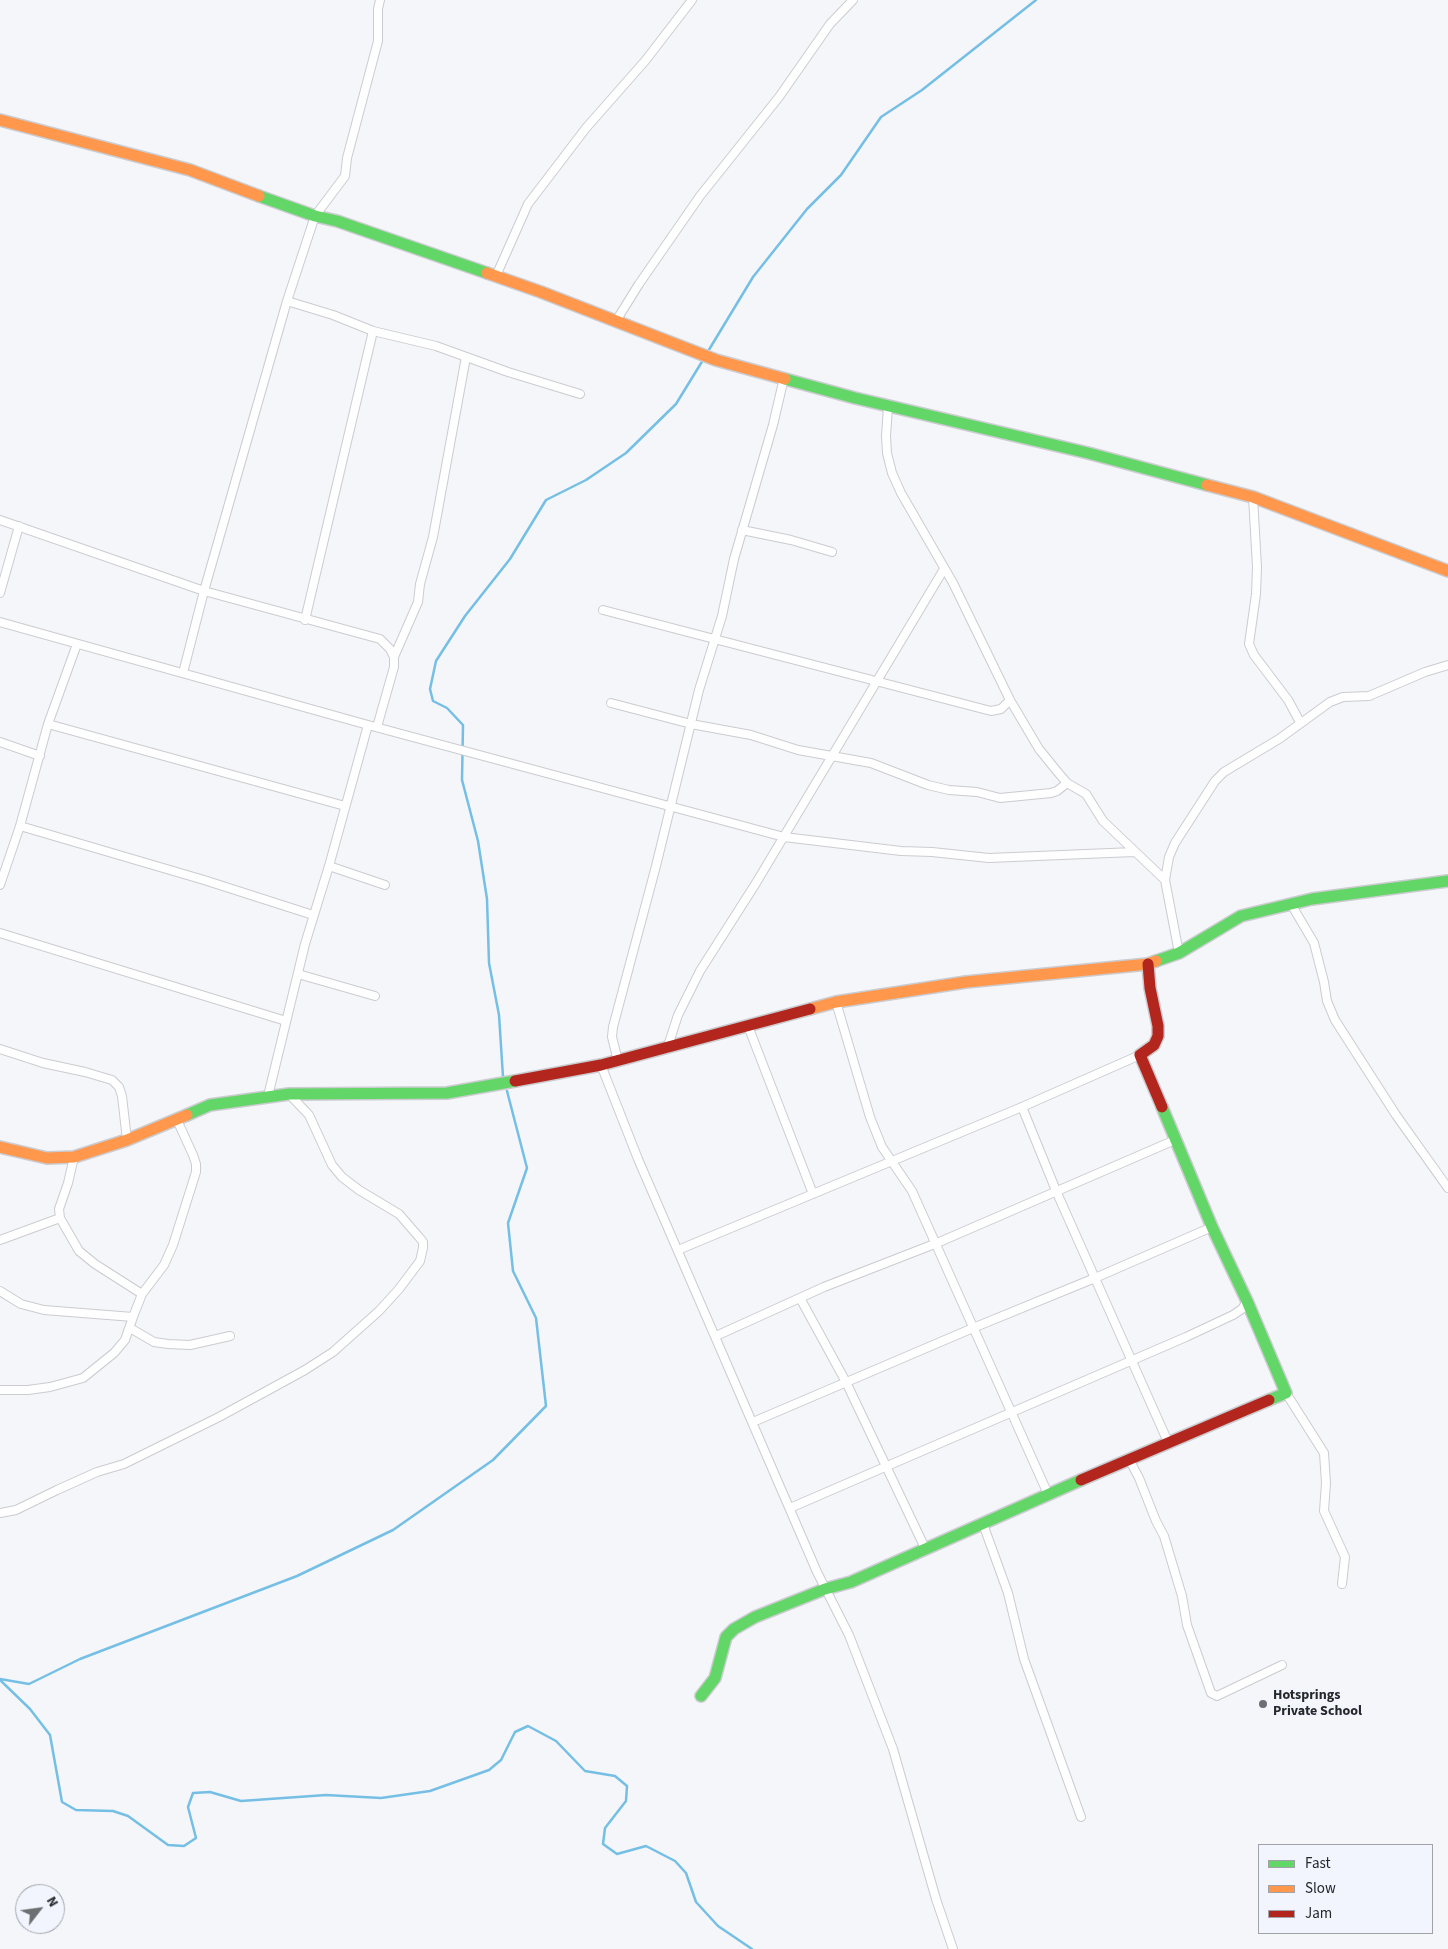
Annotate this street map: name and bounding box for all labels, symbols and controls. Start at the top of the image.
place label: Hotsprings Private School [1273,1688,1362,1720]
marker: Hotsprings Private School [1257,1698,1269,1710]
legend [1258,1844,1433,1934]
text: Fast [1305,1853,1331,1874]
text: Slow [1305,1878,1336,1899]
north arrow [15,1884,65,1934]
text: N [41,1893,63,1911]
text: Jam [1305,1903,1332,1924]

